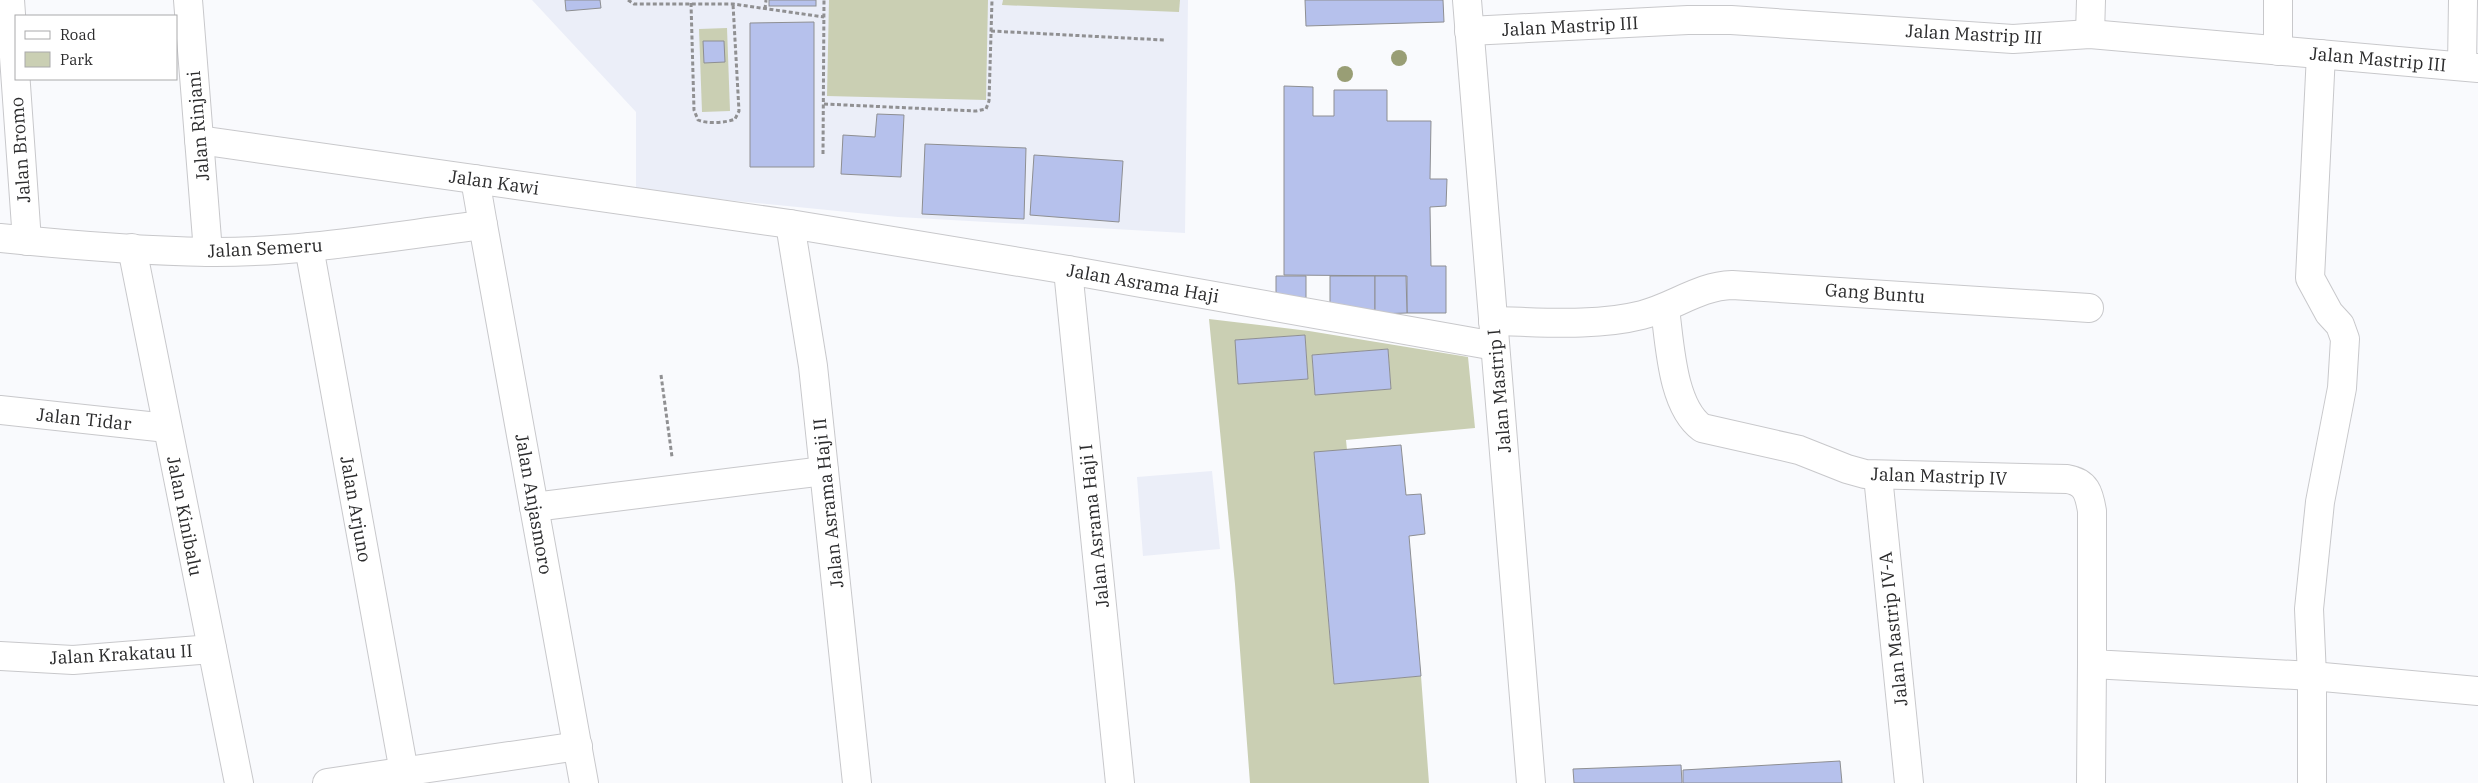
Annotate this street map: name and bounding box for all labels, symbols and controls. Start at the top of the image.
street label: Jalan Mastrip III [1501,11,1639,41]
legend [15,15,178,80]
street label: Jalan Mastrip III [1905,19,2043,49]
text: Road [60,25,96,44]
street label: Jalan Mastrip III [2309,42,2447,76]
text: Park [60,50,93,69]
street label: Jalan Rinjani [182,70,214,182]
street label: Jalan Bromo [5,96,35,204]
street label: Jalan Kawi [448,164,541,200]
street label: Jalan Semeru [207,233,323,263]
street label: Jalan Asrama Haji [1065,258,1221,308]
street label: Gang Buntu [1824,278,1926,308]
street label: Jalan Mastrip I [1482,328,1516,454]
street label: Jalan Tidar [36,403,132,435]
street label: Jalan Asrama Haji II [808,417,848,589]
street label: Jalan Anjasmoro [510,432,558,576]
street label: Jalan Asrama Haji I [1074,443,1114,609]
street label: Jalan Kinibalu [162,454,208,578]
street label: Jalan Arjuno [335,454,377,564]
street label: Jalan Mastrip IV [1870,462,2008,490]
street label: Jalan Mastrip IV-A [1873,550,1913,707]
street label: Jalan Krakatau II [49,639,193,669]

